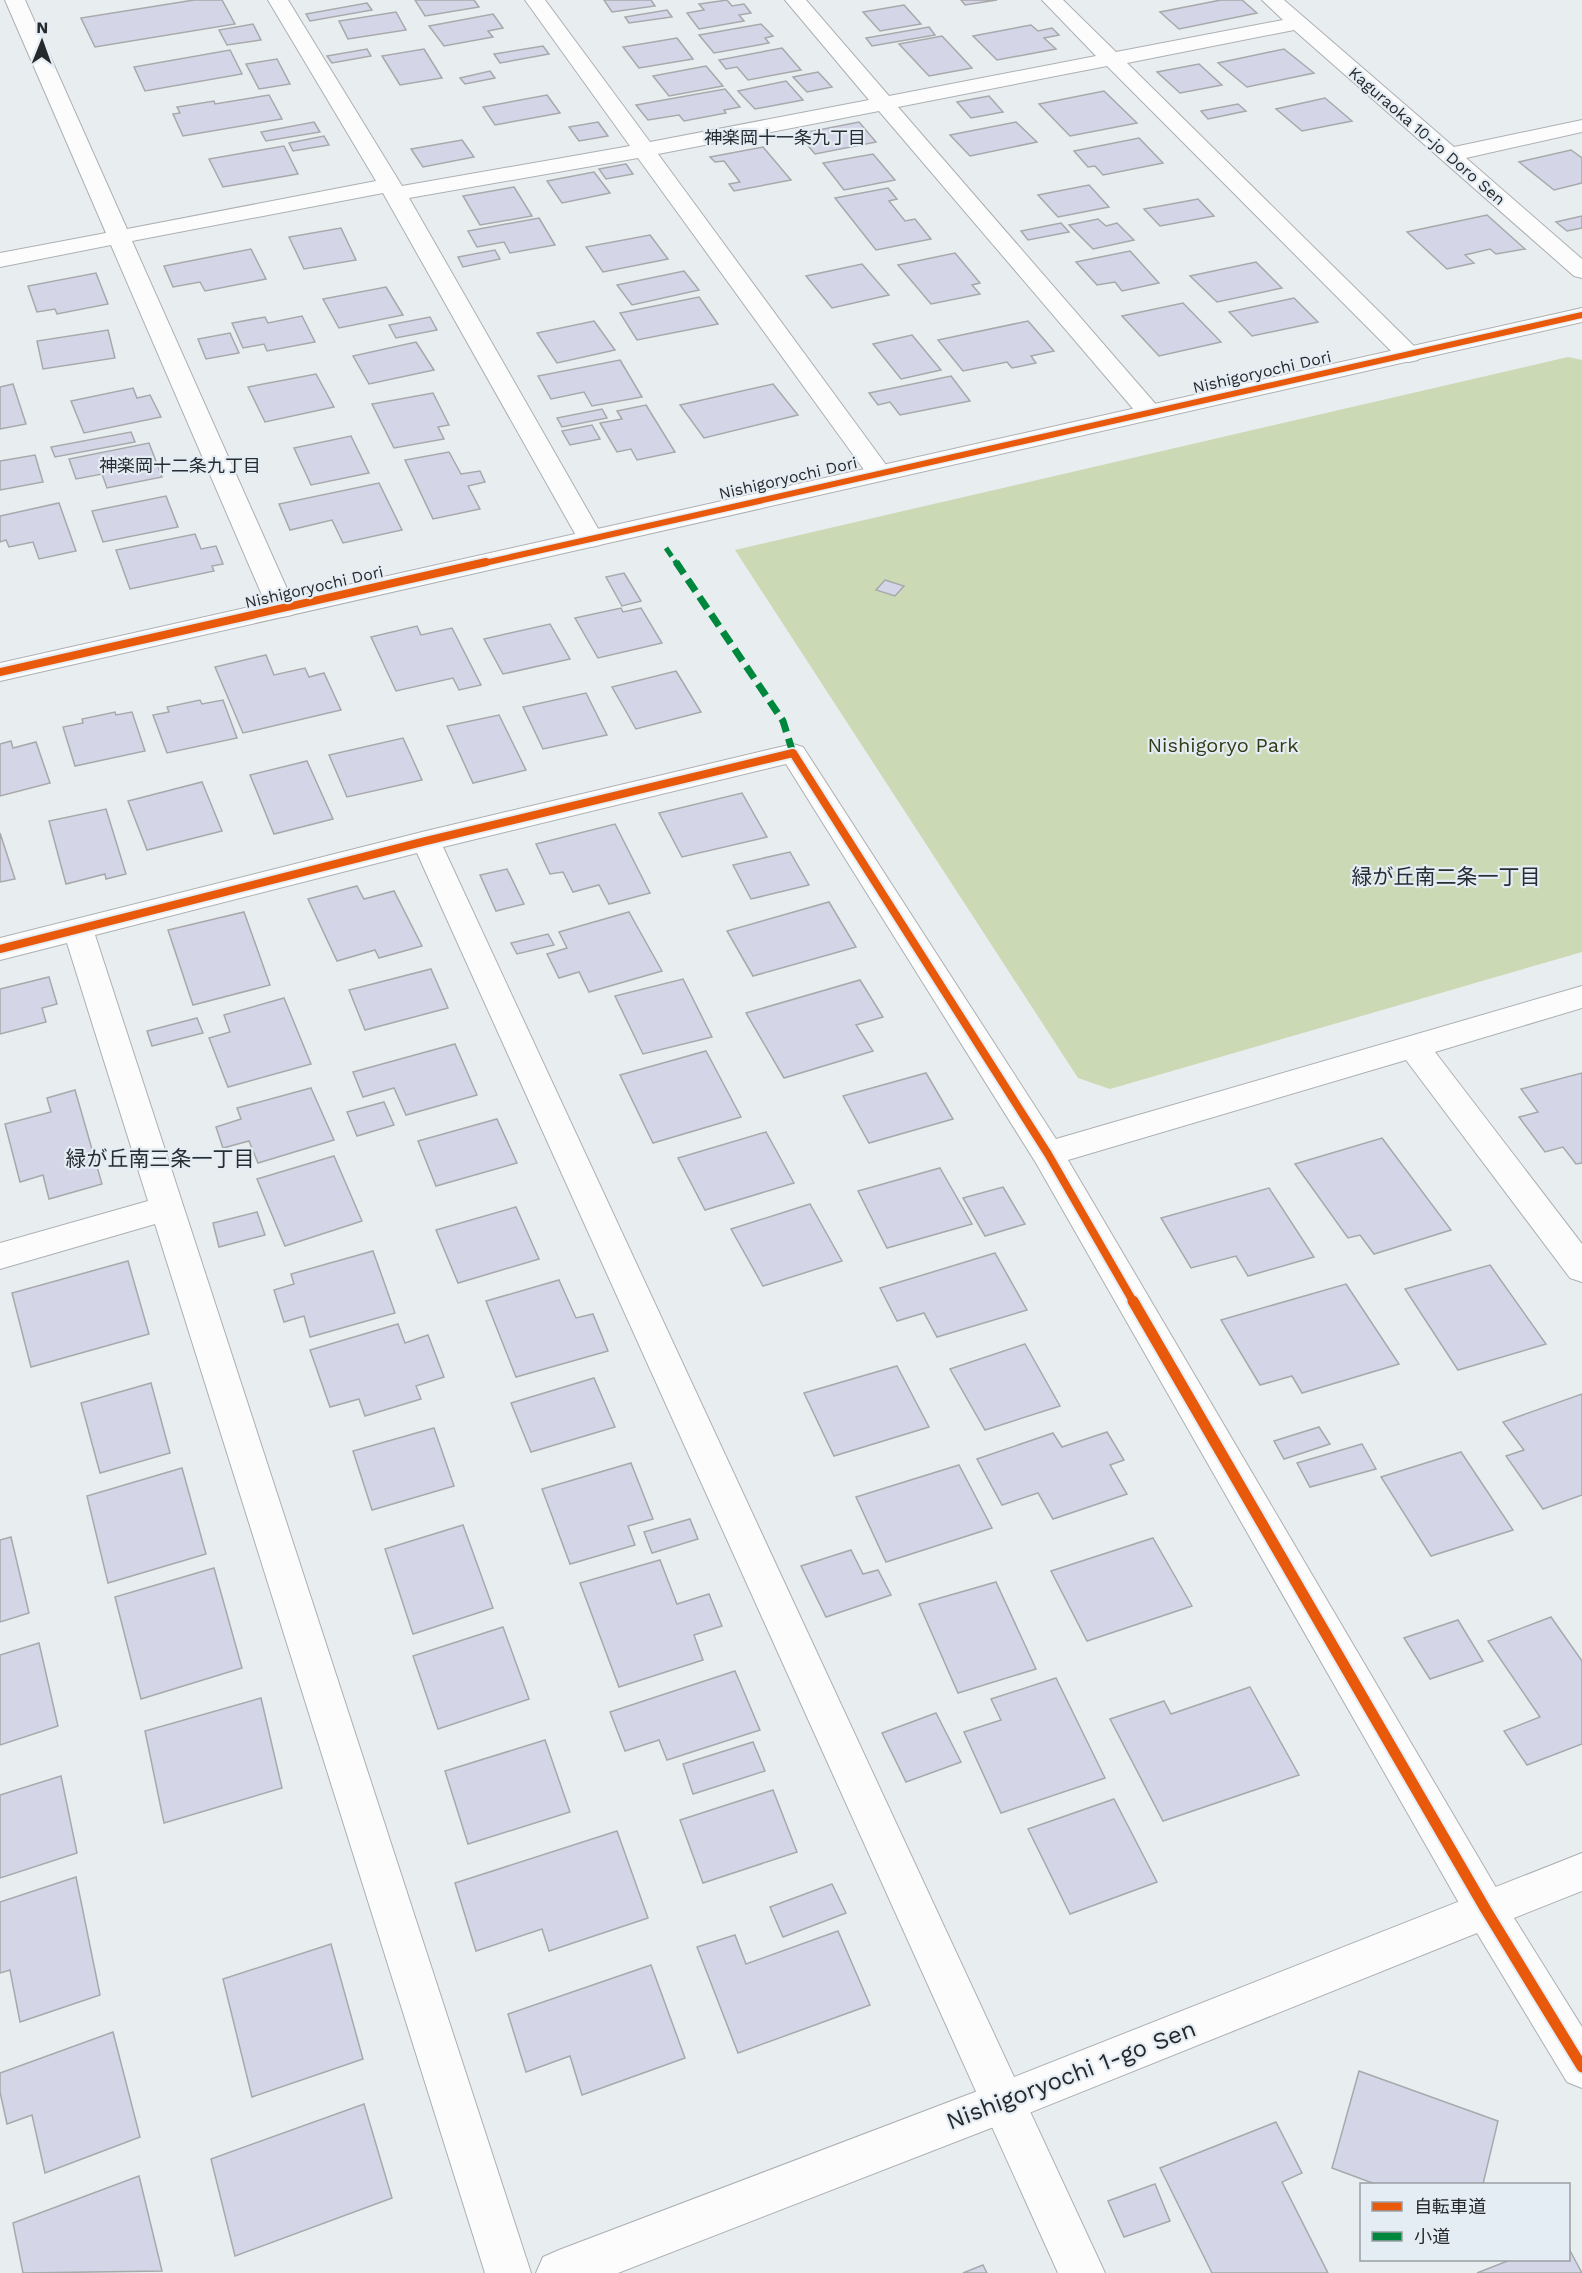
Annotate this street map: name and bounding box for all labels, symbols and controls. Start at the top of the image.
north arrow [12,12,72,72]
text: N [36,18,48,37]
street label: Kaguraoka 10-jo Doro Sen [1345,63,1509,209]
district label: 神楽岡十一条九丁目 [704,127,866,148]
street label: Nishigoryochi Dori [1191,347,1333,397]
street label: Nishigoryochi Dori [717,453,859,503]
district label: 神楽岡十二条九丁目 [99,455,261,476]
street label: Nishigoryochi Dori [243,562,385,612]
park label: Nishigoryo Park [1147,733,1299,757]
district label: 緑が丘南二条一丁目 [1352,864,1541,889]
district label: 緑が丘南三条一丁目 [66,1146,255,1171]
street label: Nishigoryochi 1-go Sen [942,2014,1200,2136]
legend [1360,2183,1570,2261]
text: 自転車道 [1414,2196,1486,2217]
text: 小道 [1414,2226,1450,2247]

